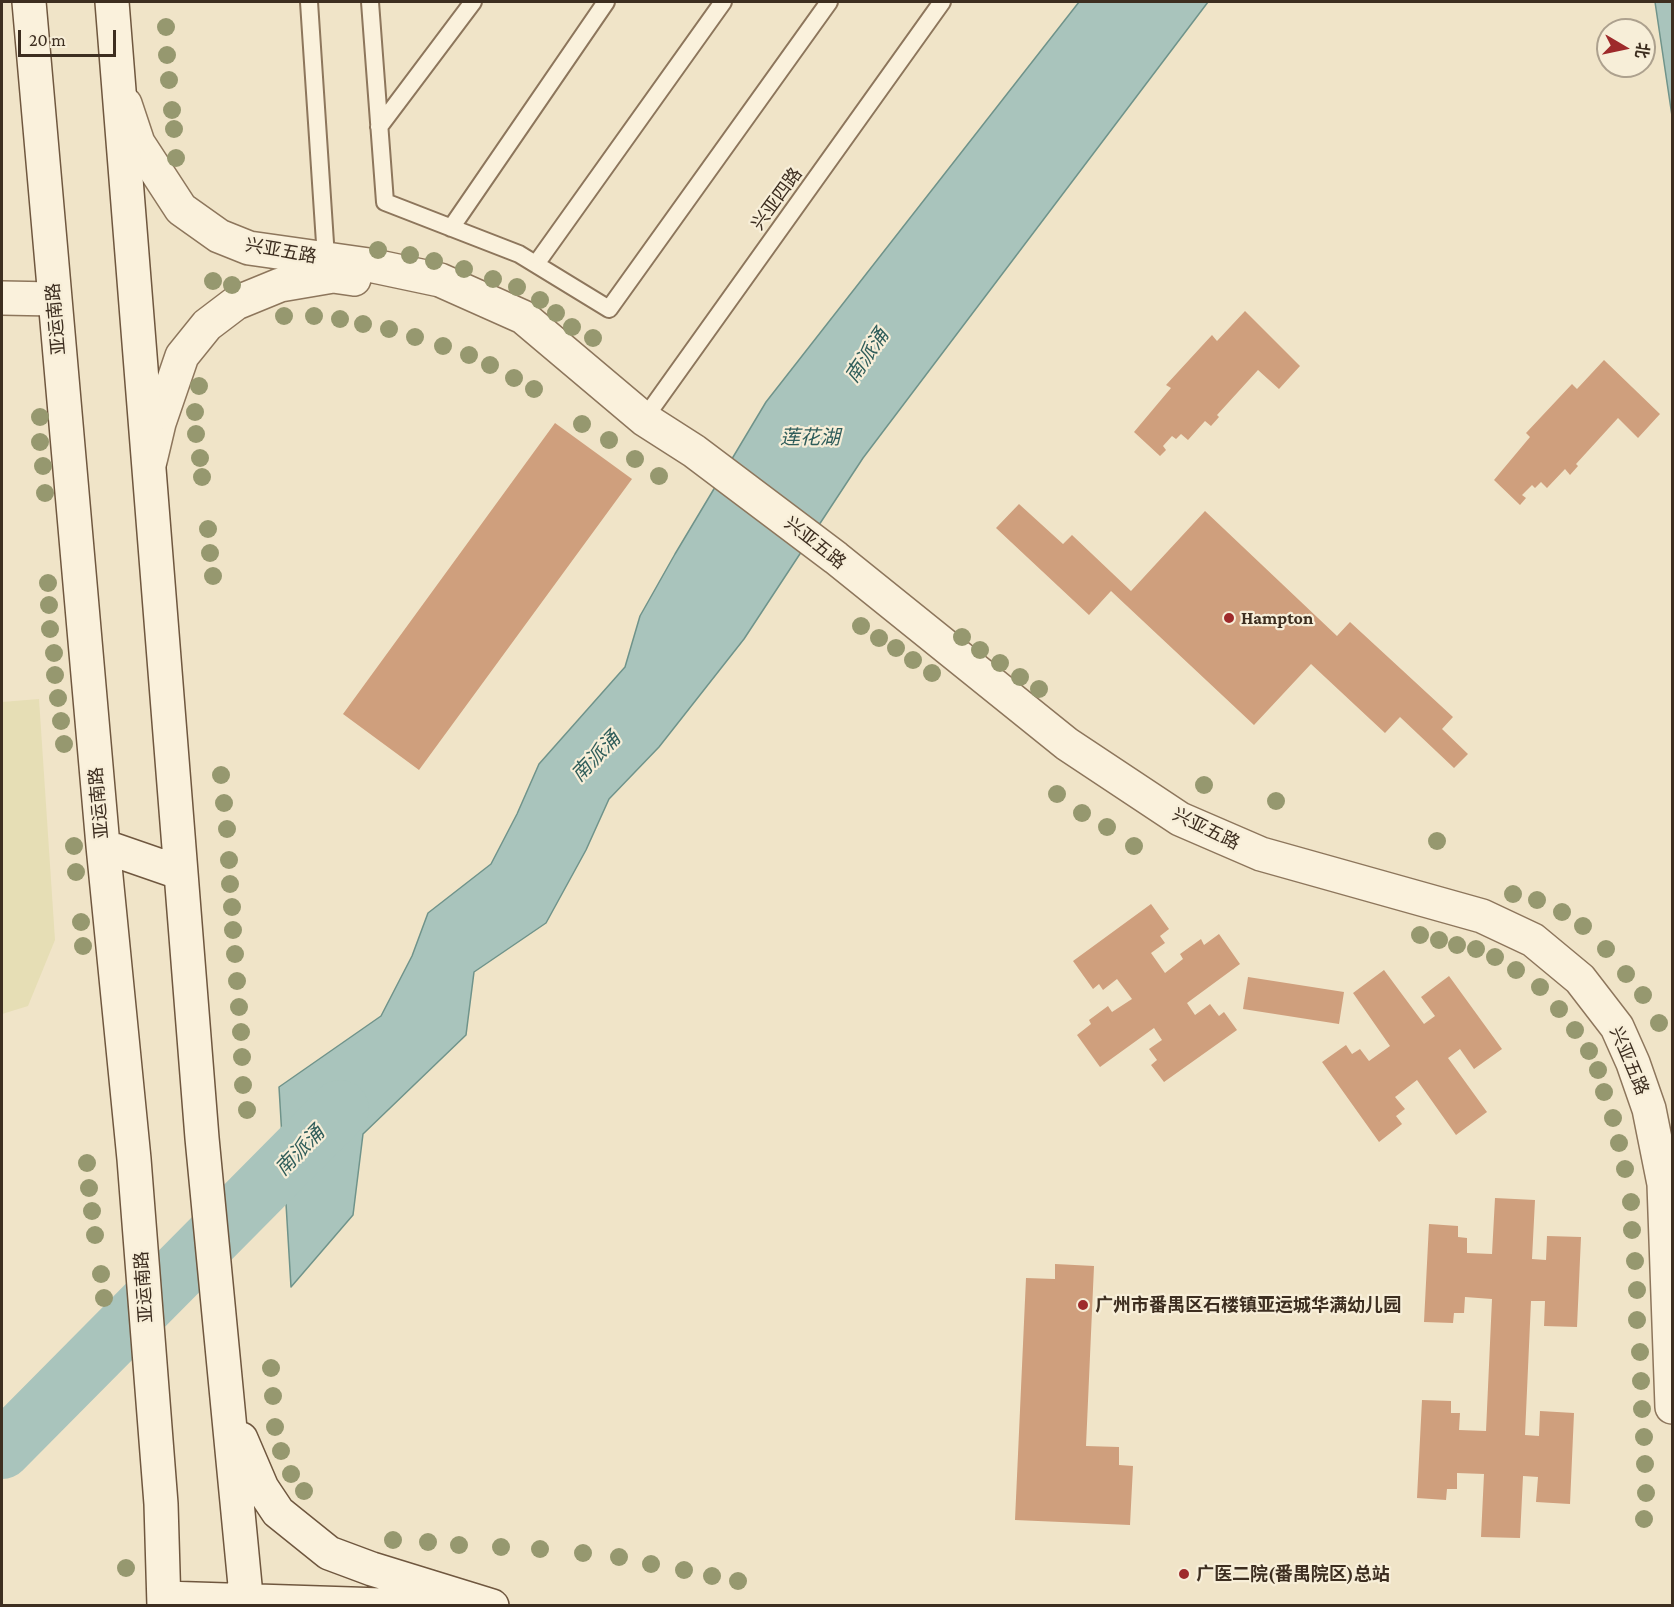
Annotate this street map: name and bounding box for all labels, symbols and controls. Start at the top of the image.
scale bar [21,18,118,56]
north arrow [1596,18,1656,78]
text: 20 m [29,30,66,50]
text: 北 [1633,41,1652,60]
street label: 兴亚四路 [747,164,807,234]
street label: 兴亚五路 [244,234,318,268]
street label: 亚运南路 [42,282,70,356]
water label: 南派涌 [840,324,894,388]
water label: 莲花湖 [780,426,840,450]
street label: 兴亚五路 [780,512,850,574]
place label: Hampton [1241,607,1313,629]
marker: Hampton [1222,611,1236,625]
water label: 南派涌 [567,727,625,787]
street label: 亚运南路 [85,766,113,840]
street label: 兴亚五路 [1169,804,1243,854]
street label: 兴亚五路 [1605,1024,1653,1098]
water label: 南派涌 [271,1121,329,1181]
street label: 亚运南路 [131,1250,157,1324]
place label: 广州市番禺区石楼镇亚运城华满幼儿园 [1095,1294,1401,1316]
marker: 广州市番禺区石楼镇亚运城华满幼儿园 [1076,1298,1090,1312]
place label: 广医二院(番禺院区)总站 [1196,1563,1390,1585]
marker: 广医二院(番禺院区)总站 [1177,1567,1191,1581]

